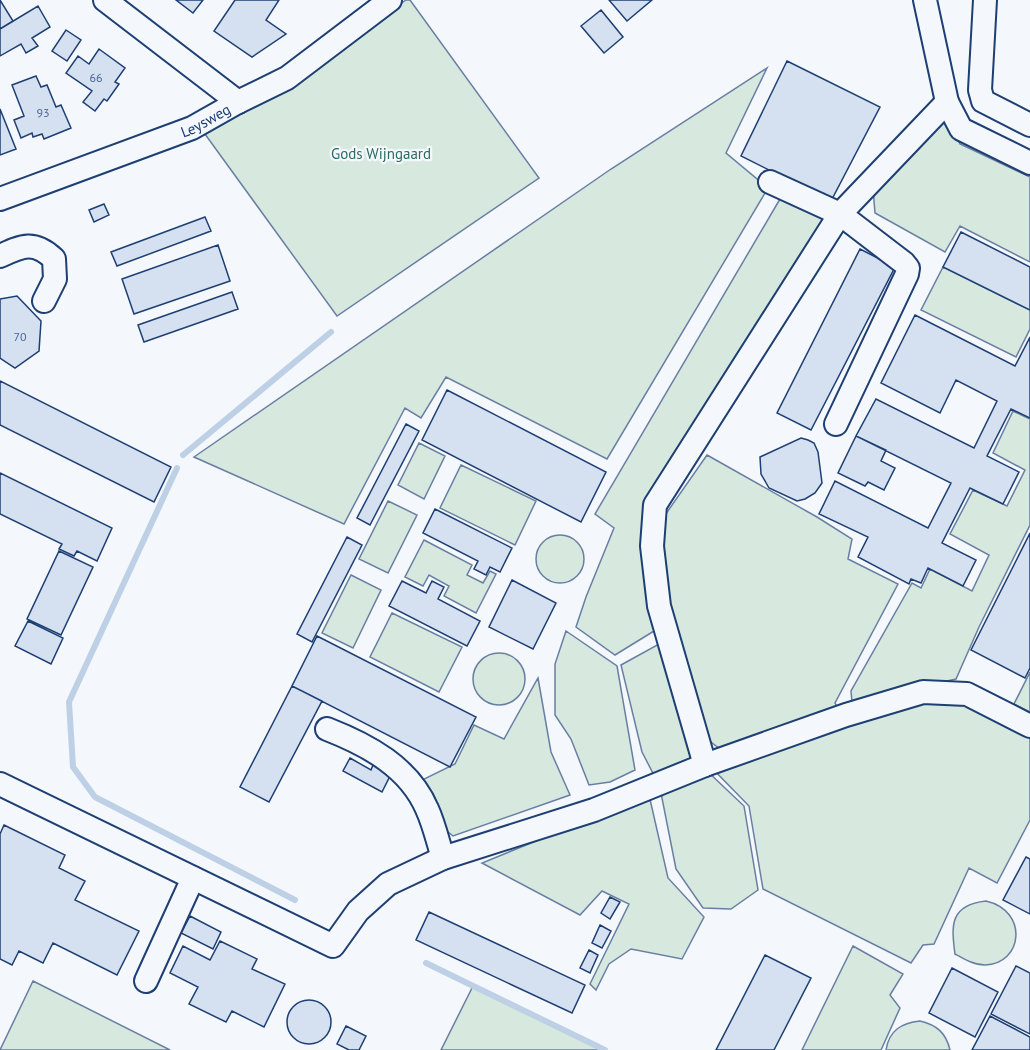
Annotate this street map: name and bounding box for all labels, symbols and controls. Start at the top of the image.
house number: 66 [89,70,103,85]
street label: Leysweg [178,99,233,141]
house number: 93 [36,105,50,120]
park label: Gods Wijngaard [331,144,431,163]
house number: 70 [13,329,27,344]

